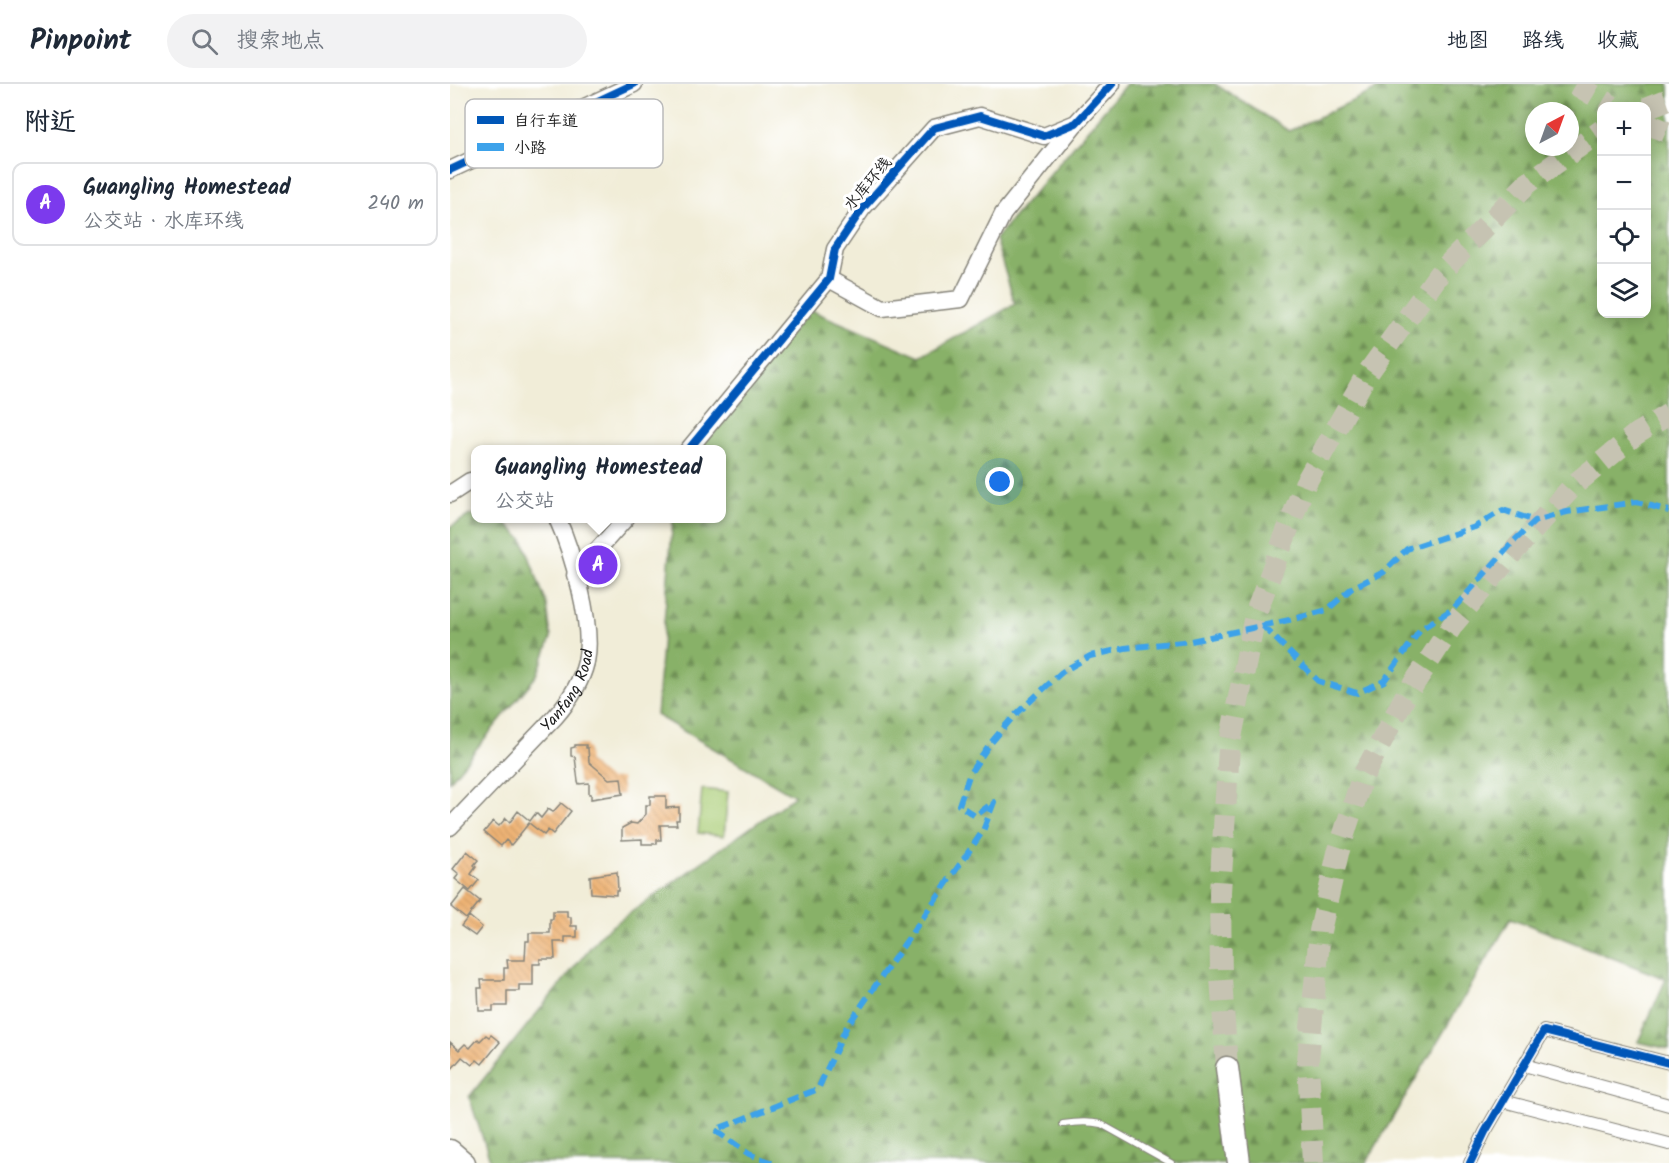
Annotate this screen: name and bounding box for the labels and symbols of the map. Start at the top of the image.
legend [465,99,663,168]
north arrow [1525,102,1579,156]
text: 自行车道 [514,109,578,134]
text: 小路 [514,136,546,161]
street label: 水库环线 [838,151,898,217]
your location [985,467,1014,496]
pin: A [578,542,618,588]
street label: Yanfang Road [534,647,600,738]

